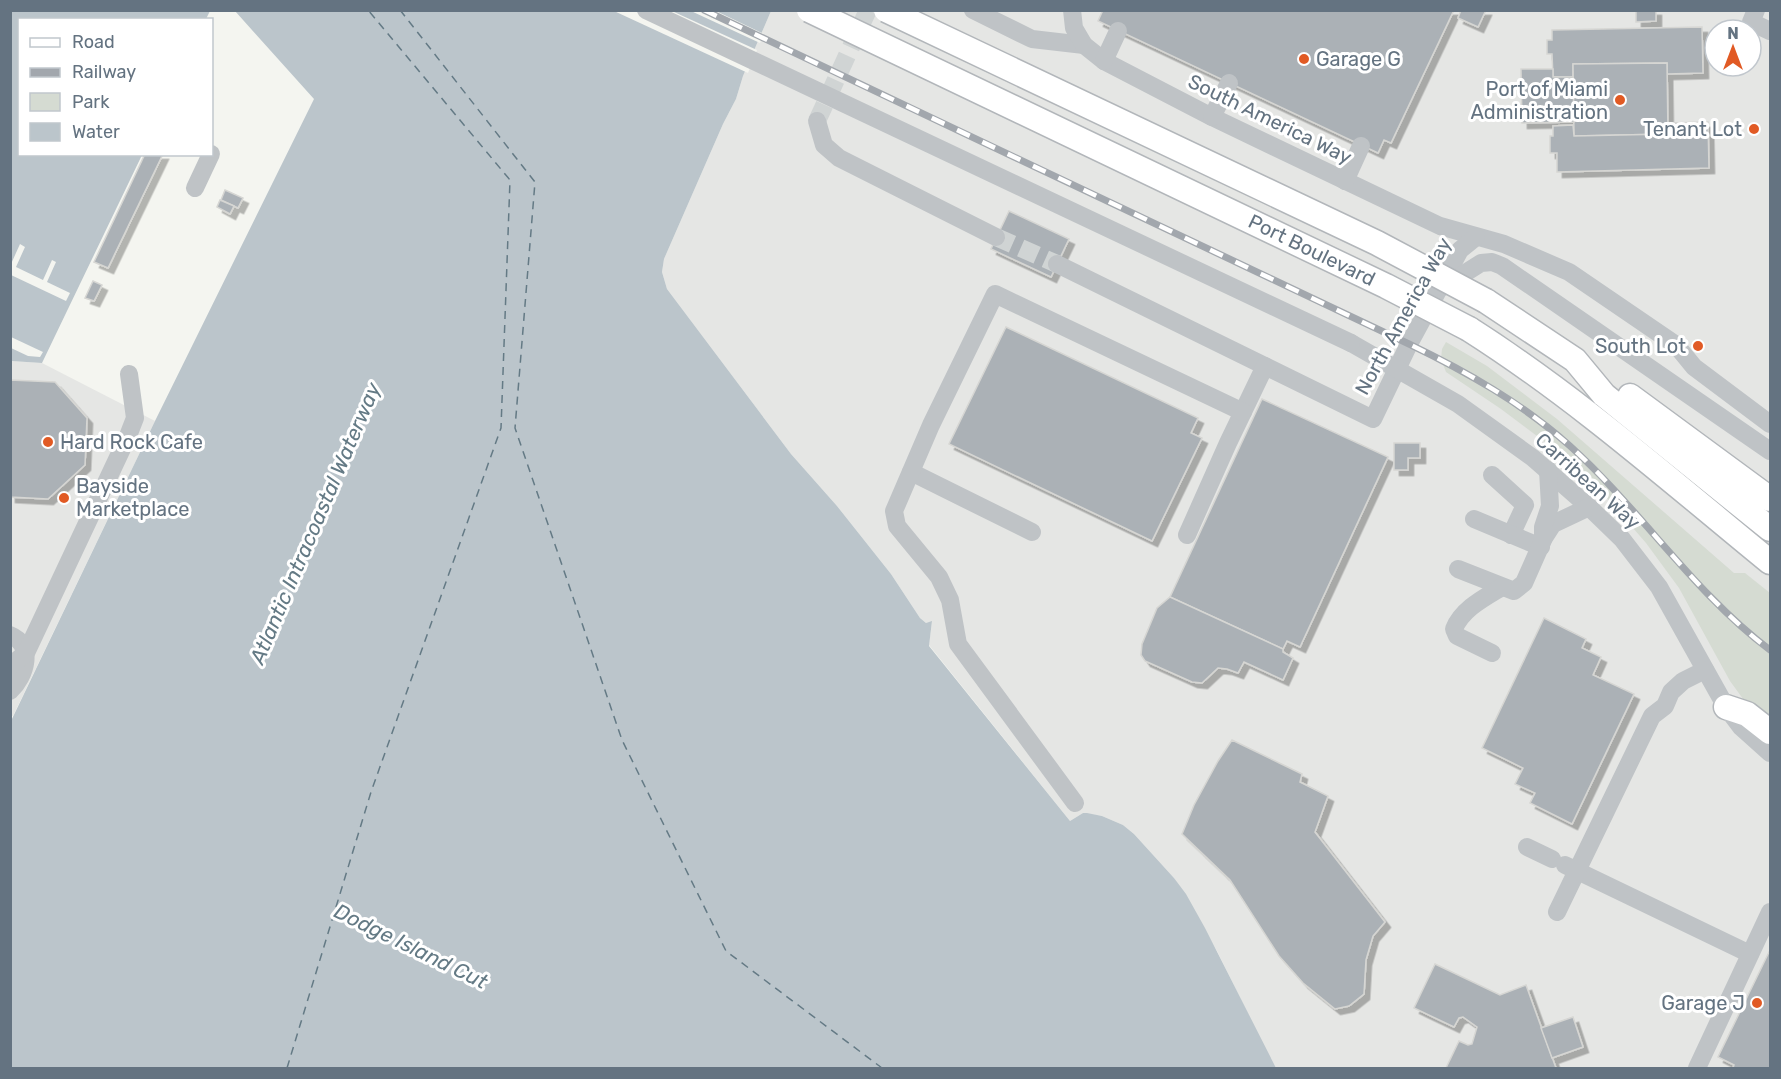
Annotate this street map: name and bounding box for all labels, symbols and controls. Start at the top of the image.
legend [18,18,213,156]
north arrow [1703,18,1763,78]
text: N [1727,24,1739,43]
text: Road [72,31,115,53]
place label: Garage G [1316,47,1401,71]
marker: Garage G [1297,52,1311,66]
text: Railway [72,61,136,83]
street label: South America Way [1184,69,1356,169]
place label: Port of Miami Administration [1471,77,1608,124]
text: Park [72,91,110,113]
marker: Port of Miami Administration [1613,93,1627,107]
place label: Tenant Lot [1643,117,1742,141]
text: Water [72,121,120,143]
marker: Tenant Lot [1747,122,1761,136]
street label: Port Boulevard [1245,209,1379,291]
street label: North America Way [1350,233,1456,399]
place label: South Lot [1595,334,1686,358]
marker: South Lot [1691,339,1705,353]
water label: Atlantic Intracoastal Waterway [244,377,386,668]
street label: Carribean Way [1531,428,1645,534]
place label: Hard Rock Cafe [60,430,203,454]
marker: Hard Rock Cafe [41,435,55,449]
place label: Bayside Marketplace [76,474,189,521]
marker: Bayside Marketplace [57,491,71,505]
water label: Dodge Island Cut [330,898,493,994]
place label: Garage J [1661,991,1745,1015]
marker: Garage J [1750,996,1764,1010]

